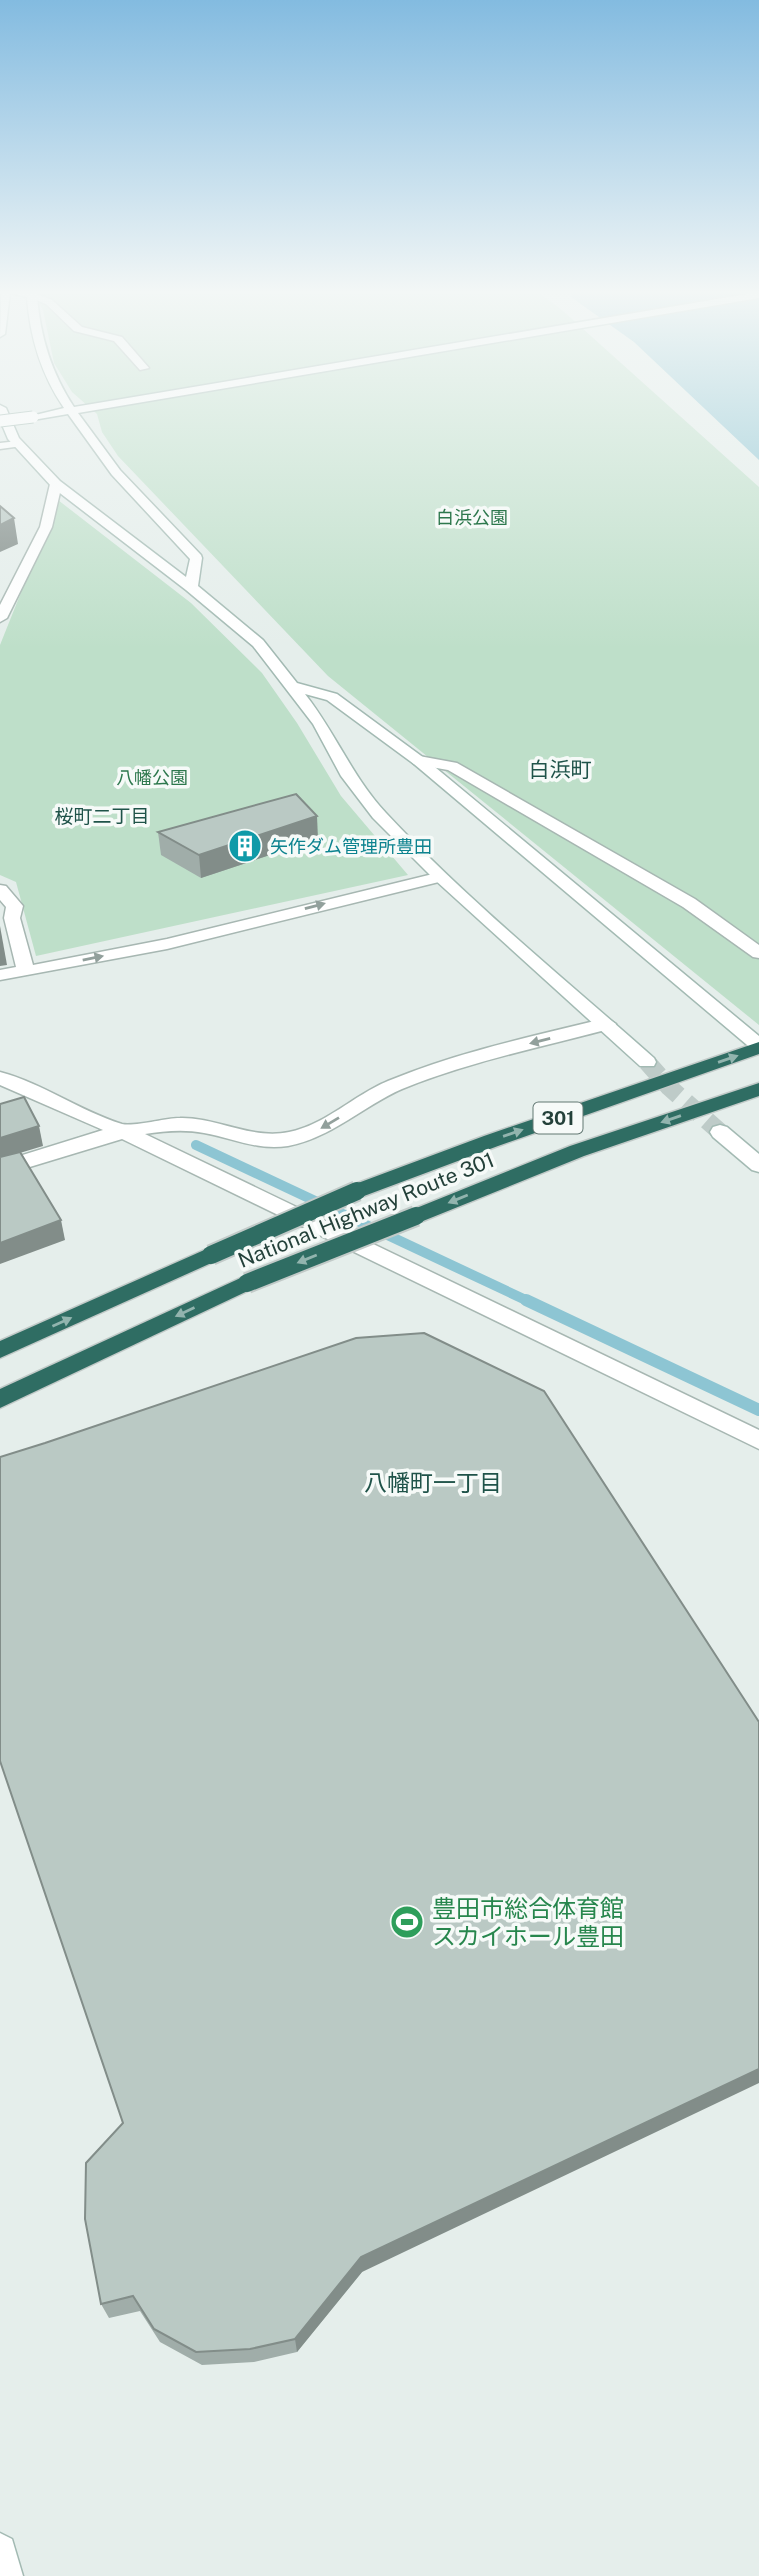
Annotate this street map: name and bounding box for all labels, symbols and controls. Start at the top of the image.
park label: 白浜公園 [436,507,508,528]
district label: 白浜町 [529,757,592,782]
park label: 八幡公園 [116,767,188,788]
district label: 桜町二丁目 [54,805,150,827]
building icon: 矢作ダム管理所豊田 [226,827,264,865]
place label: 矢作ダム管理所豊田 [270,836,432,857]
one-way arrow [304,901,325,911]
one-way arrow [82,953,104,964]
one-way arrow [529,1036,551,1047]
one-way arrow [718,1053,739,1064]
road number: 301 [534,1102,582,1134]
one-way arrow [661,1114,682,1125]
one-way arrow [320,1116,340,1129]
one-way arrow [503,1127,524,1138]
street label: National Highway Route 301 [234,1147,498,1273]
one-way arrow [448,1193,469,1204]
one-way arrow [297,1254,318,1265]
one-way arrow [174,1307,195,1318]
one-way arrow [52,1316,72,1328]
district label: 八幡町一丁目 [364,1469,502,1496]
place label: 豊田市総合体育館 スカイホール豊田 [432,1894,624,1950]
sports icon: 豊田市総合体育館 スカイホール豊田 [388,1903,426,1941]

